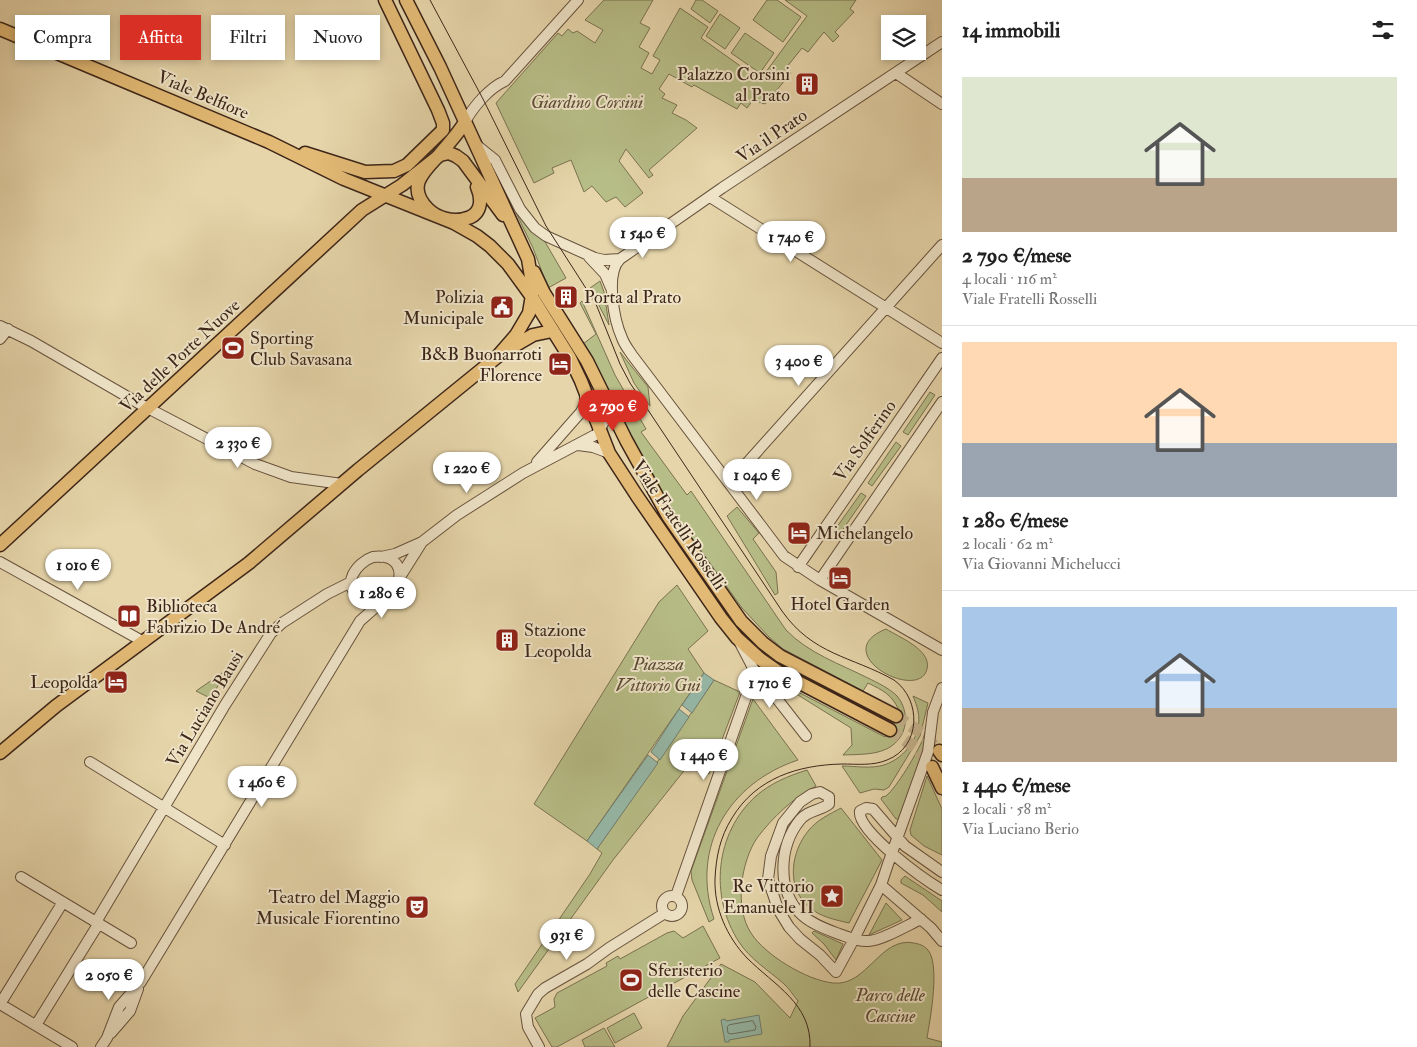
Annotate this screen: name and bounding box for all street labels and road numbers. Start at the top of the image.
street label: Viale Belfiore [154,65,253,125]
street label: Via il Prato [732,104,812,168]
street label: Via delle Porte Nuove [115,294,245,418]
street label: Via Solferino [828,395,902,486]
street label: Viale Fratelli Rosselli [627,456,731,595]
street label: Via Luciano Bausi [161,646,249,771]

